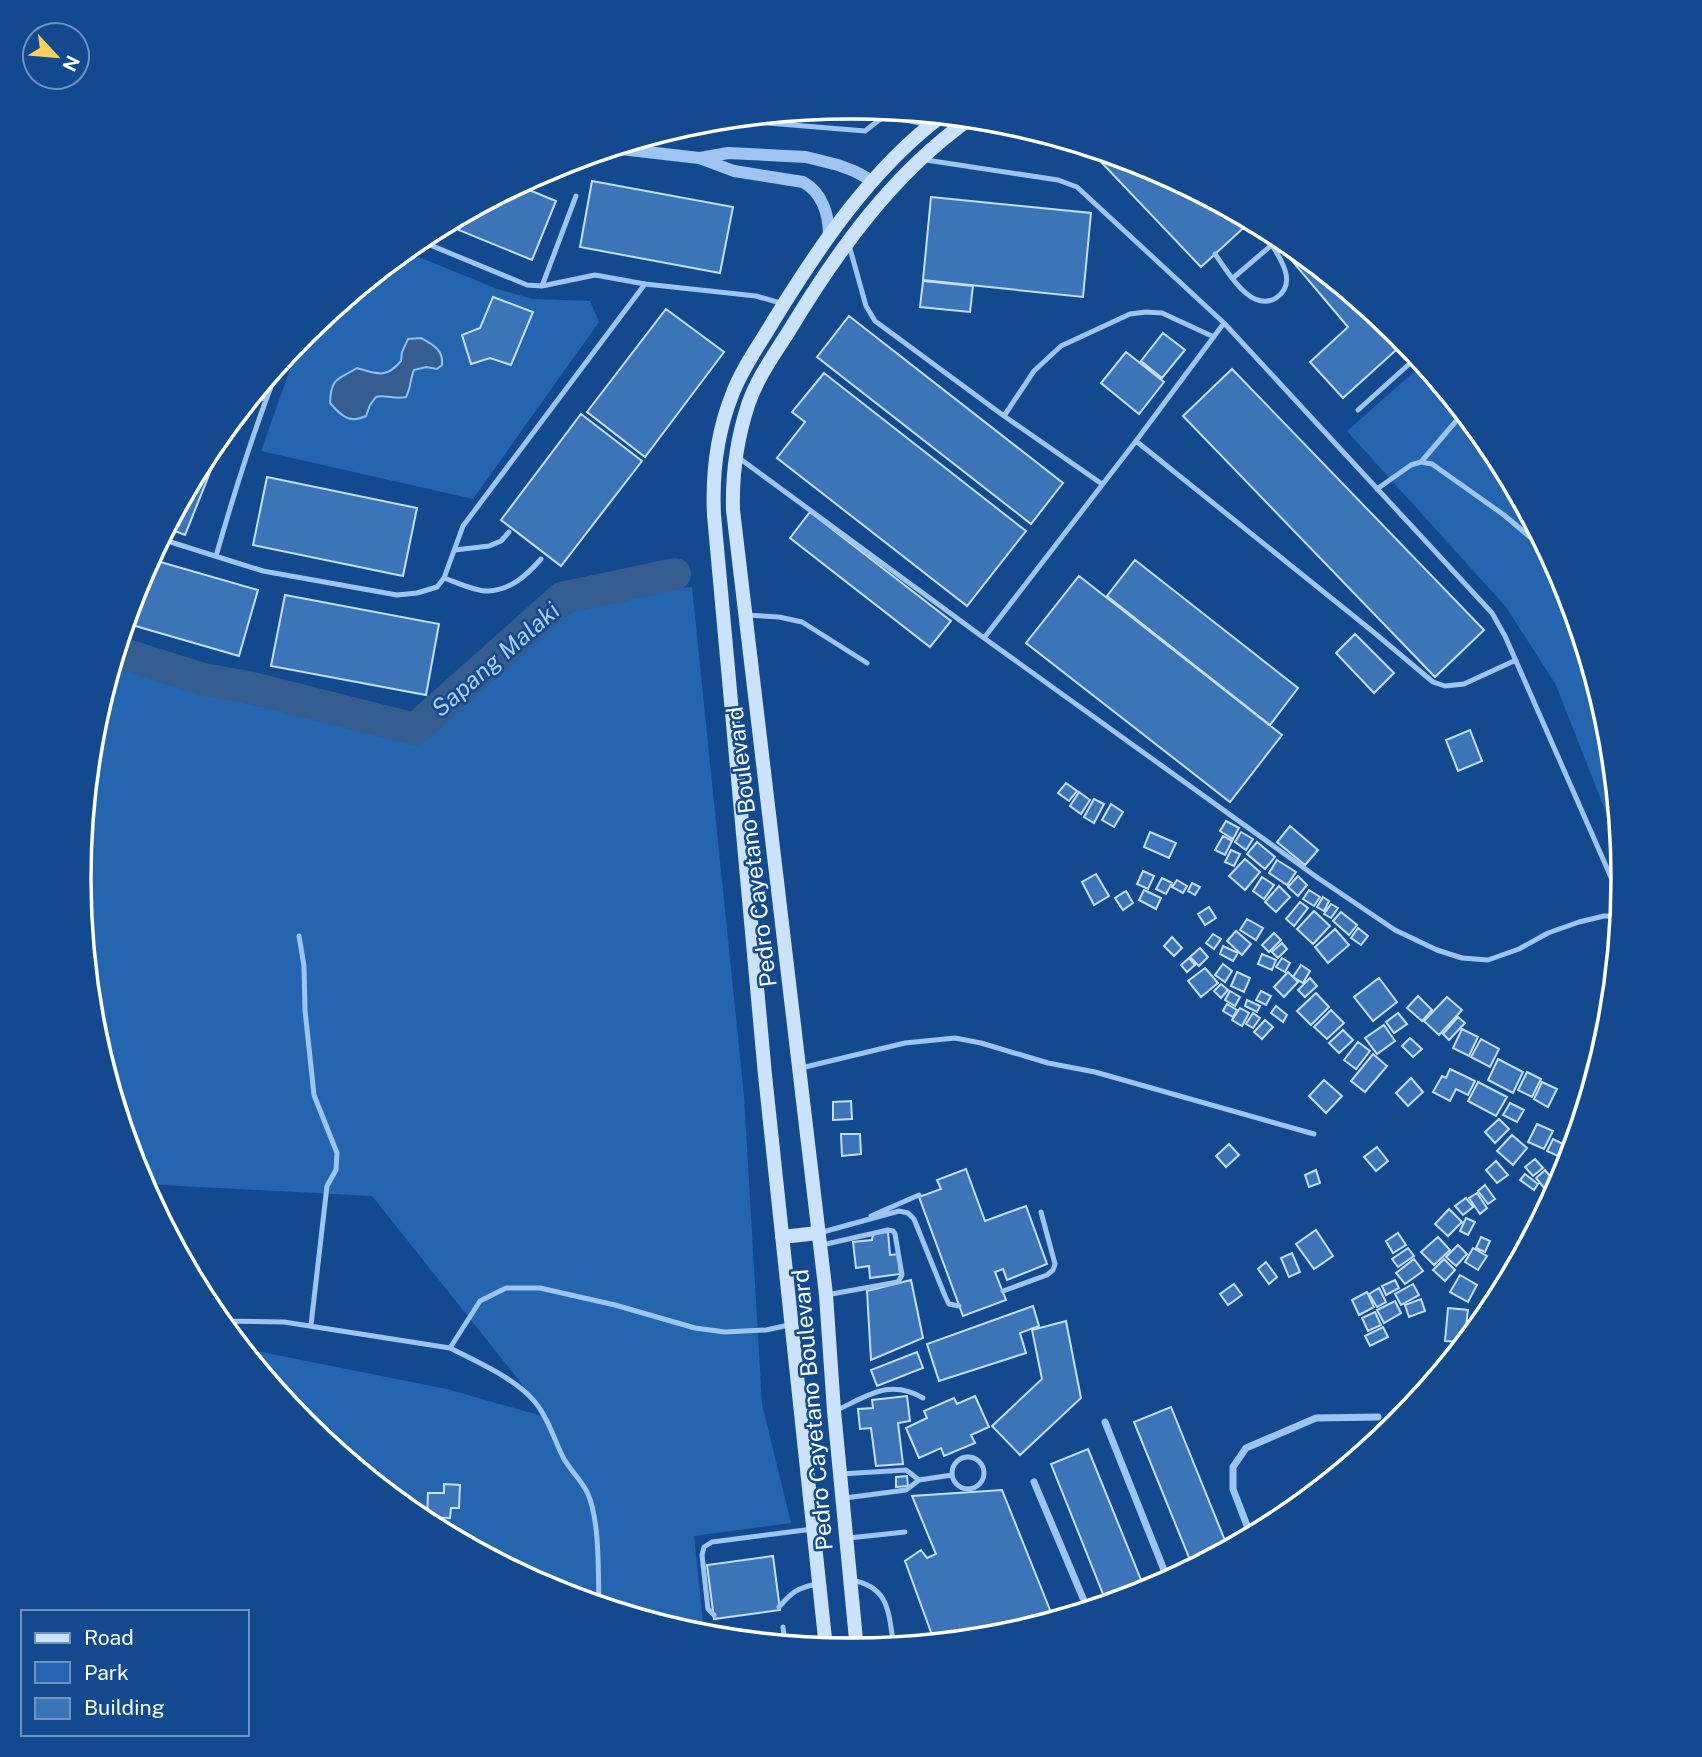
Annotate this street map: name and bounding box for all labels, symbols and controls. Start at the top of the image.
north arrow [21,21,91,91]
text: N [58,52,84,75]
water label: Sapang Malaki [425,596,565,722]
street label: Pedro Cayetano Boulevard [720,705,782,989]
street label: Pedro Cayetano Boulevard [786,1268,838,1552]
legend [21,1610,248,1736]
text: Road [84,1625,134,1650]
text: Park [84,1660,129,1685]
text: Building [84,1695,165,1720]

